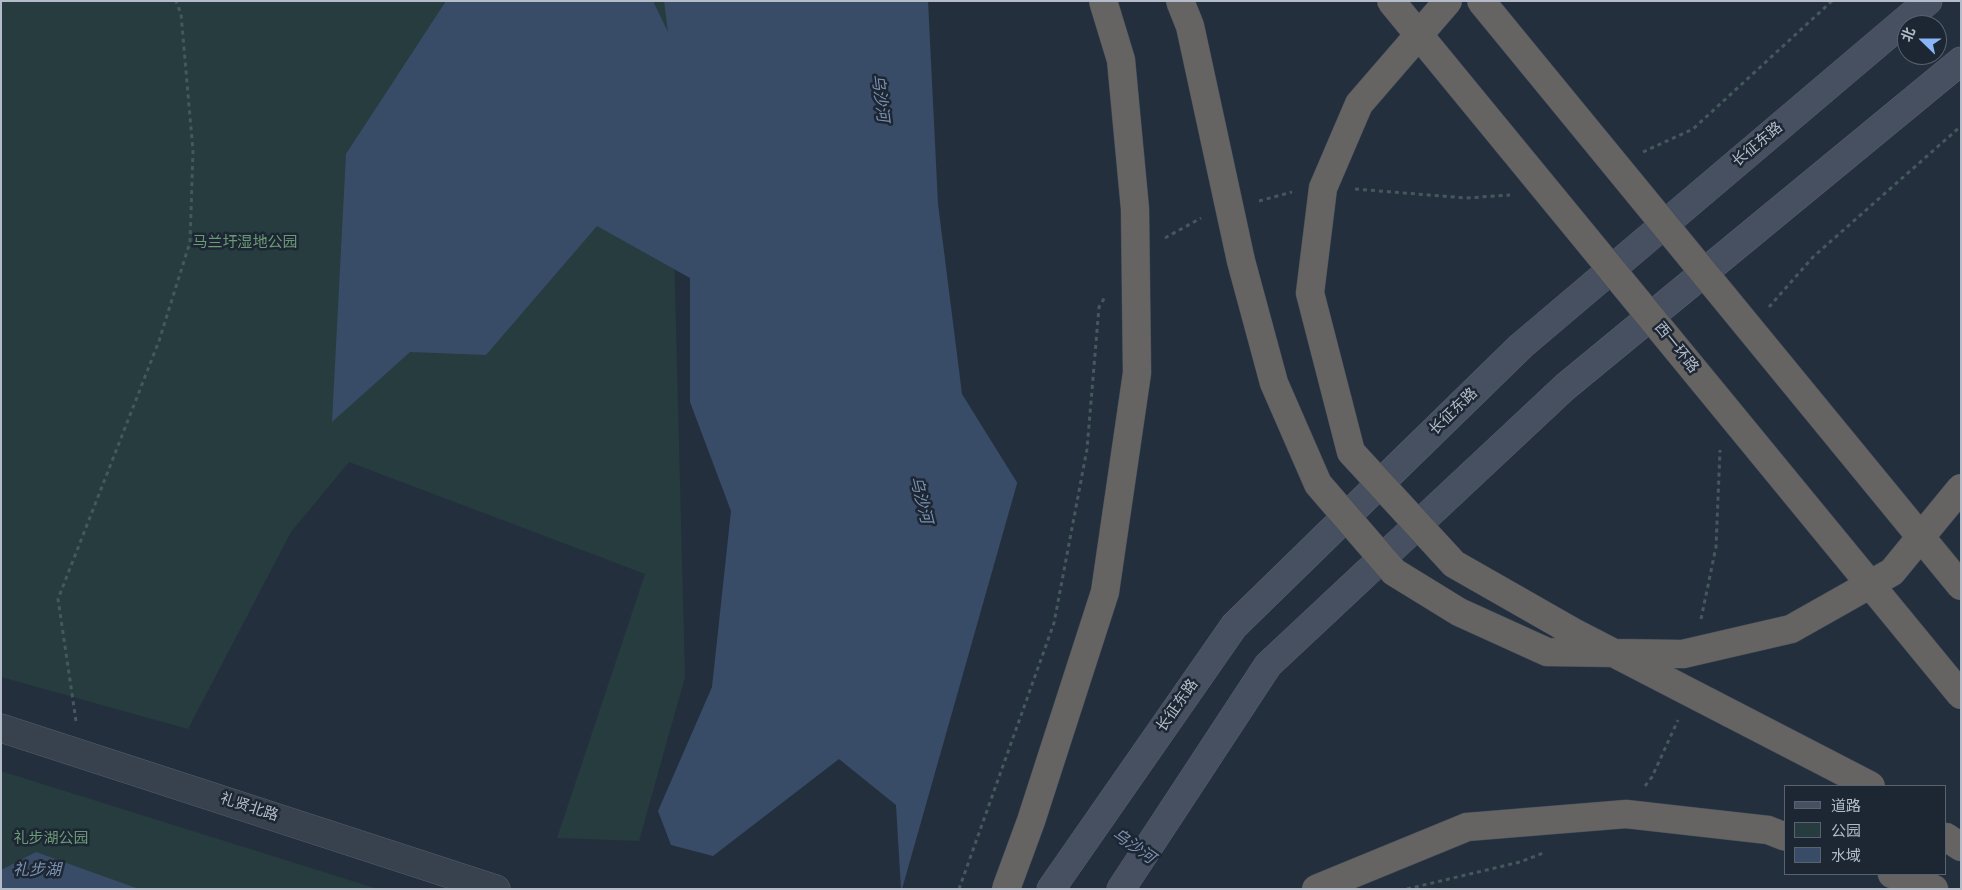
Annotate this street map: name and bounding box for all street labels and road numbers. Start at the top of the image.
street label: 长征东路 [1729,119,1787,171]
street label: 西一环路 [1650,319,1702,377]
street label: 长征东路 [1426,385,1482,439]
street label: 长征东路 [1153,676,1203,736]
street label: 礼贤北路 [218,790,280,826]

